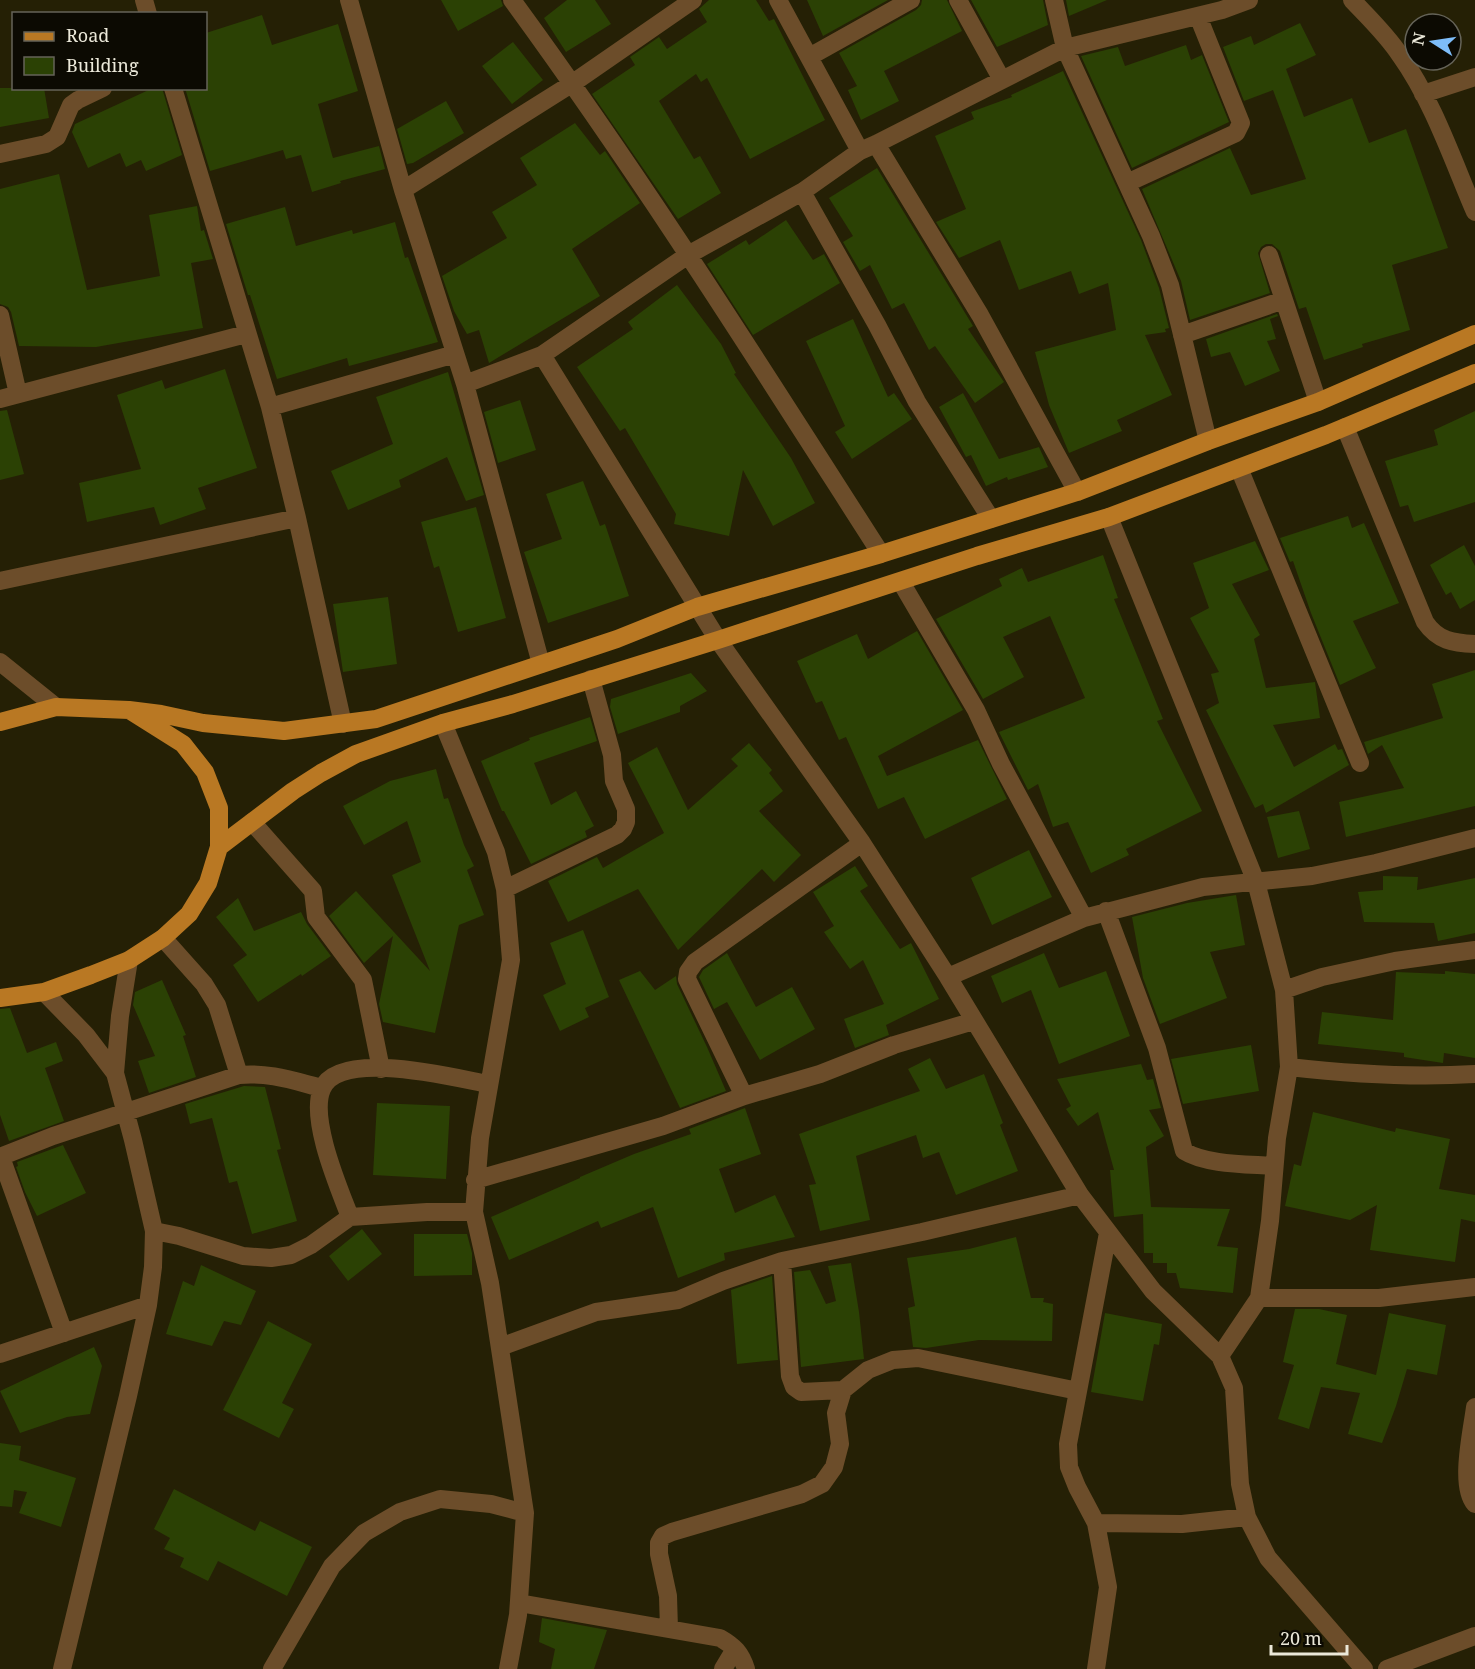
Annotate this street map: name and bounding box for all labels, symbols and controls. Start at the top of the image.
legend [12,12,207,90]
north arrow [1403,12,1463,72]
text: Road [66,23,109,47]
text: N [1406,30,1430,47]
text: Building [66,53,139,77]
scale bar [1271,1618,1348,1656]
text: 20 m [1280,1626,1322,1650]

